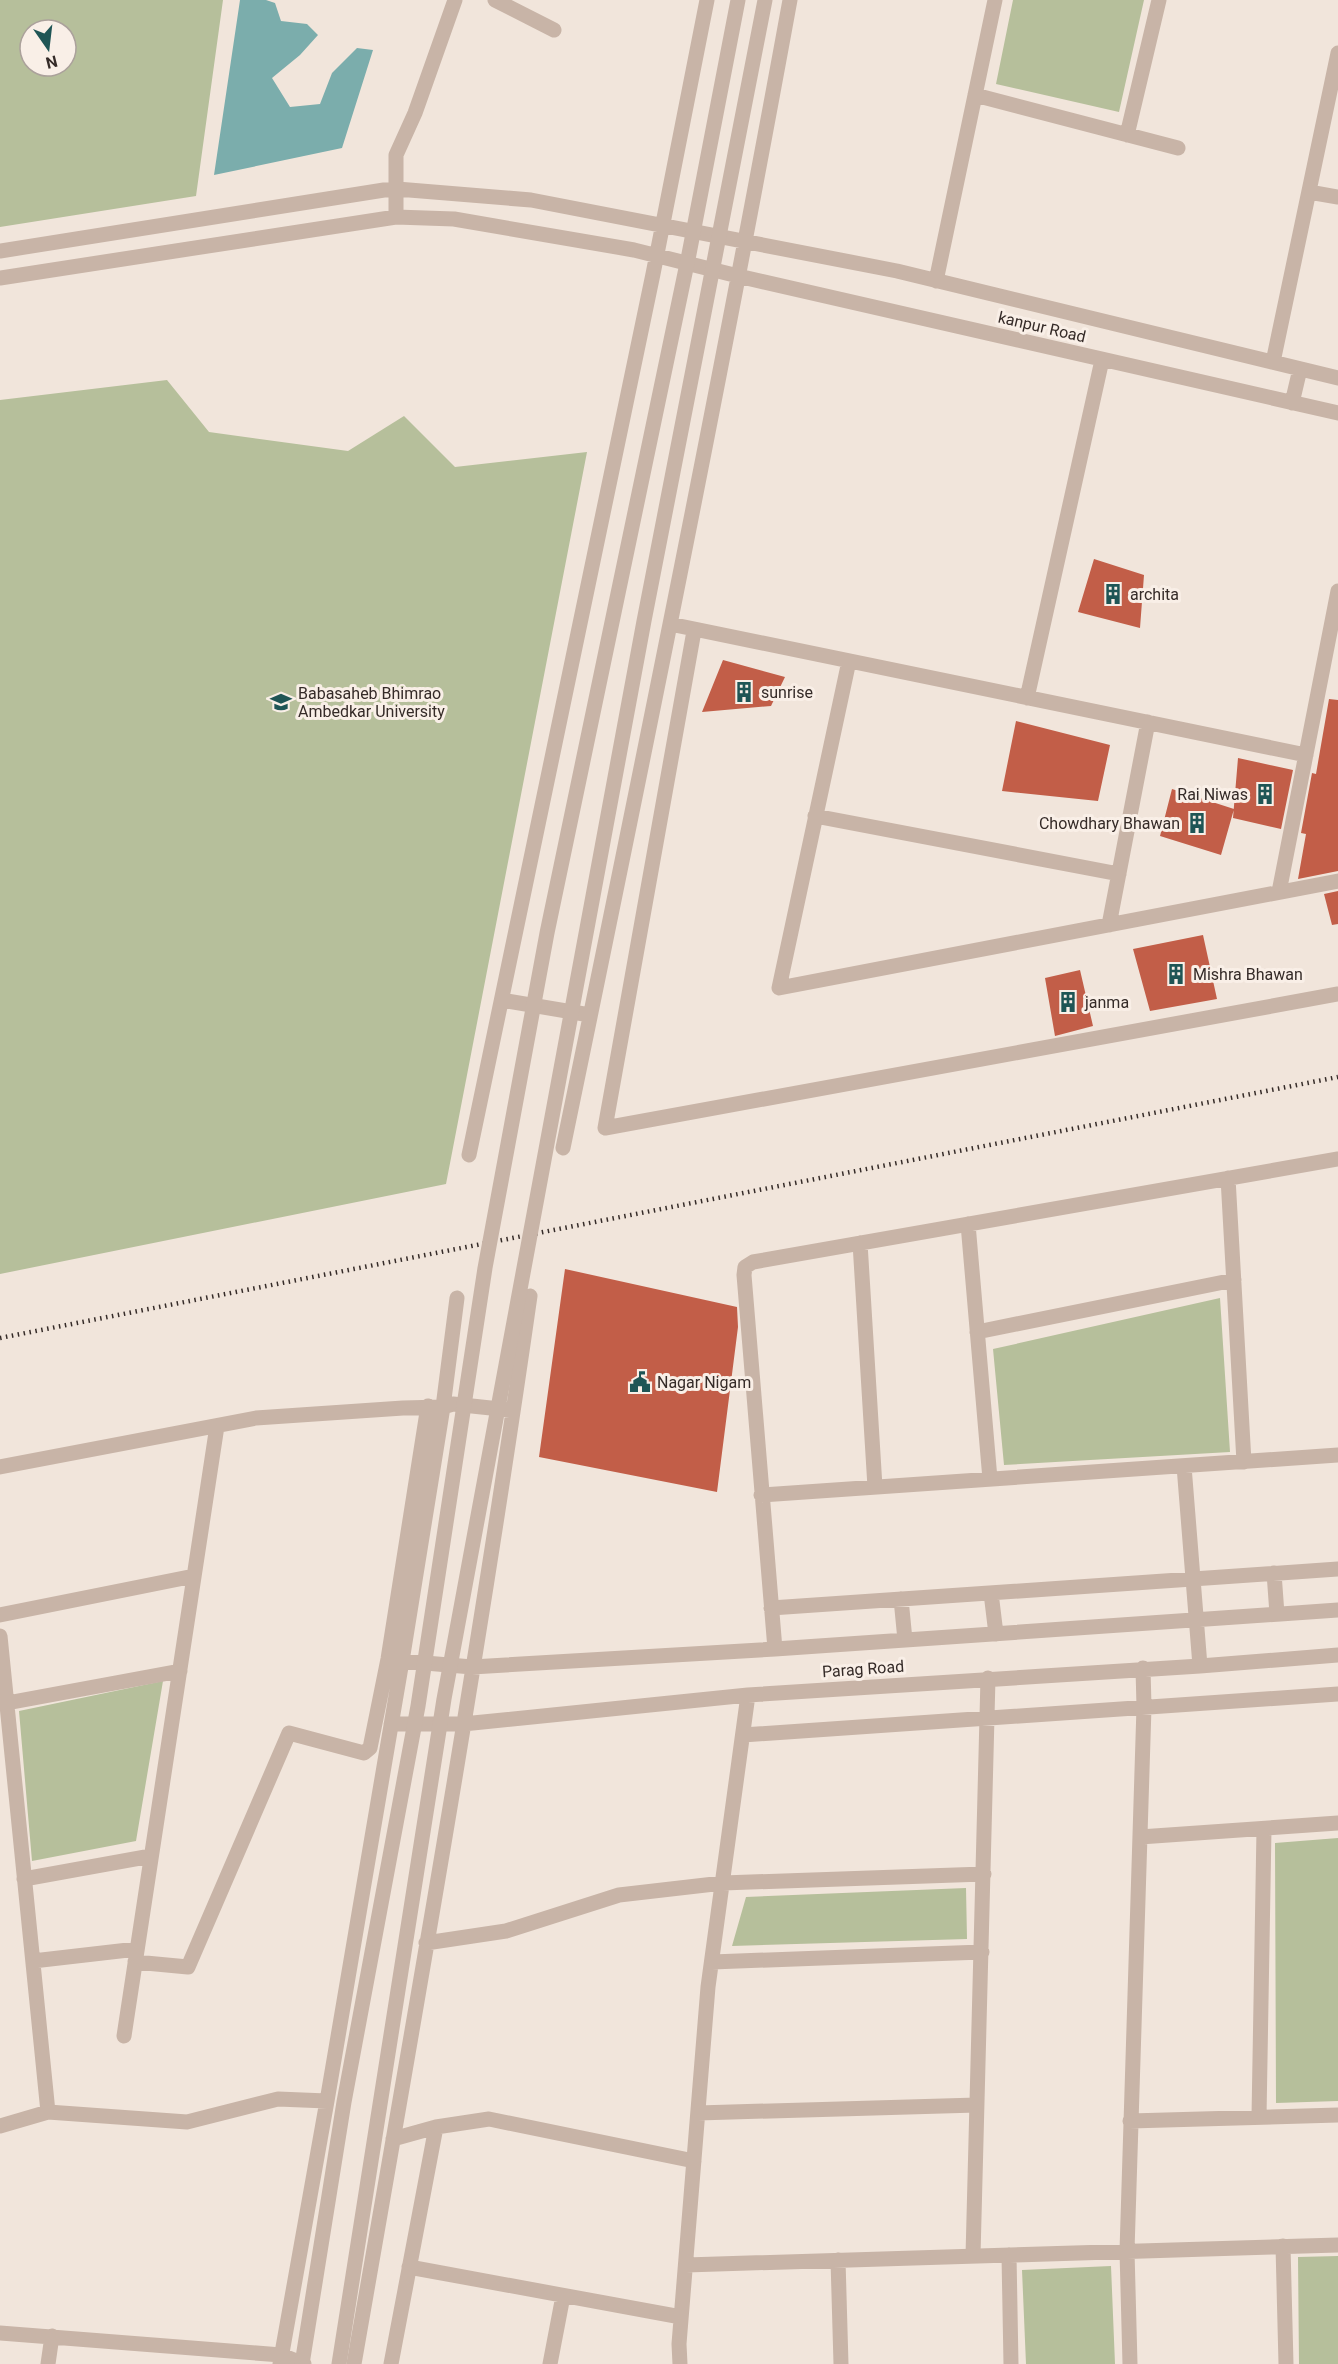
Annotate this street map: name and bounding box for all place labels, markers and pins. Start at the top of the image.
building icon: archita [1101,582,1125,606]
place label: archita [1130,585,1179,604]
building icon: sunrise [732,680,756,704]
place label: sunrise [761,683,813,702]
place label: Babasaheb Bhimrao Ambedkar University [298,684,445,721]
school or university icon: Babasaheb Bhimrao Ambedkar University [269,690,293,714]
building icon: Rai Niwas [1253,782,1277,806]
place label: Rai Niwas [1177,785,1248,804]
building icon: Chowdhary Bhawan [1185,811,1209,835]
place label: Chowdhary Bhawan [1039,814,1180,833]
building icon: Mishra Bhawan [1164,962,1188,986]
place label: Mishra Bhawan [1193,965,1303,984]
building icon: janma [1056,990,1080,1014]
place label: janma [1084,993,1129,1012]
public building icon: Nagar Nigam [628,1370,652,1394]
place label: Nagar Nigam [657,1373,751,1392]

